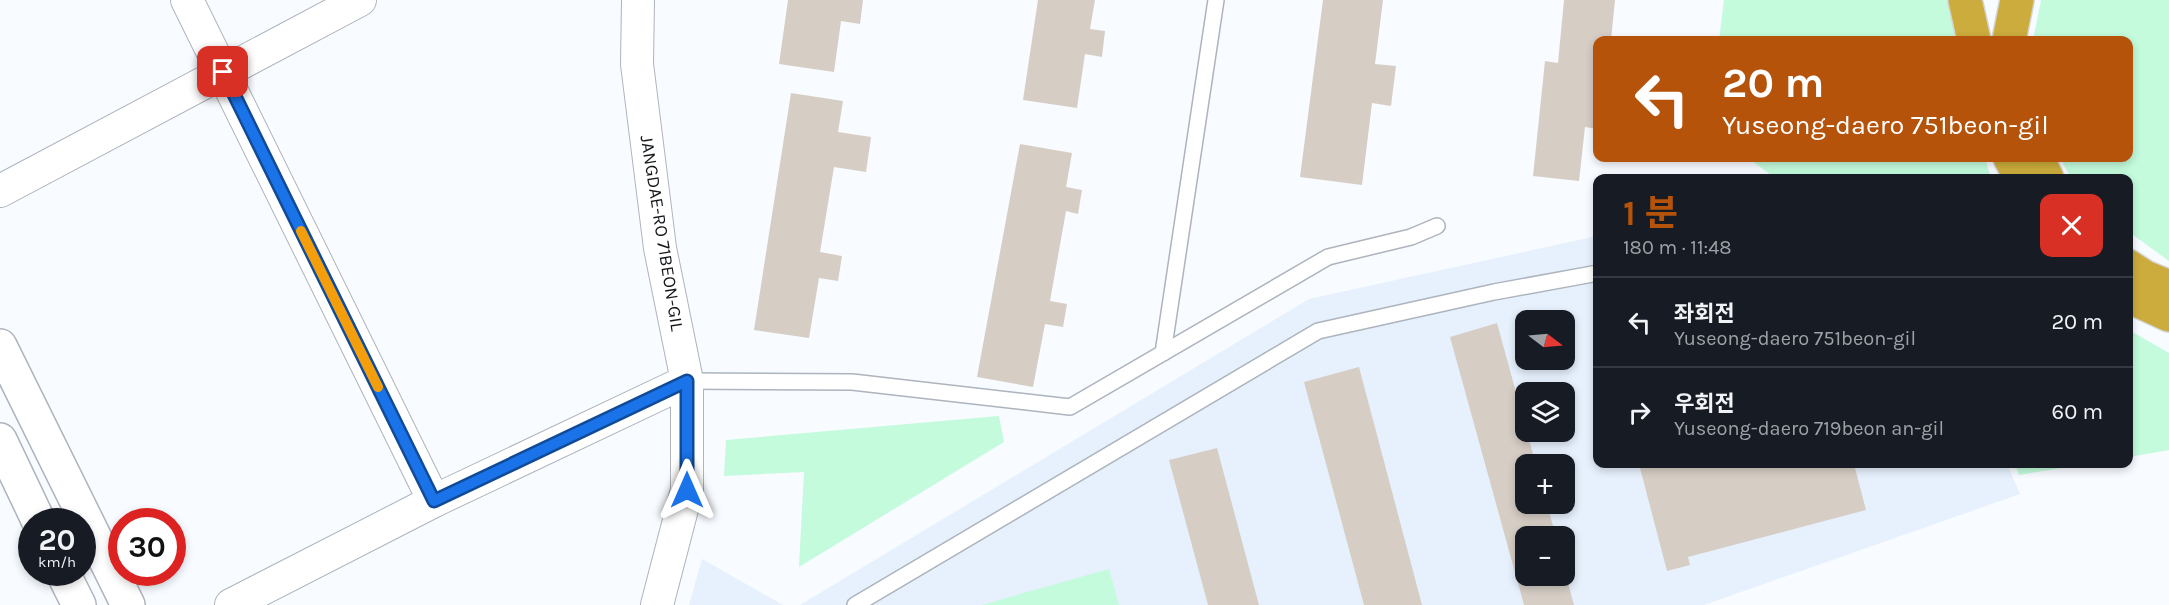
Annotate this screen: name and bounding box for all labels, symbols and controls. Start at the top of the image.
pin [197,46,248,97]
icon: arrive [206,55,239,88]
text: 20 m [1722,58,1824,108]
icon: left [1623,60,1701,138]
text: Yuseong-daero 751beon-gil [1722,109,2049,141]
street label: JANGDAE-RO 71BEON-GIL [636,134,688,333]
text: 1 분 [1623,192,1678,234]
button: close [2040,194,2103,257]
text: 180 m · 11:48 [1623,236,1732,259]
text: 좌회전 [1674,301,1735,327]
icon: left [1623,306,1656,339]
text: 20 m [2051,309,2103,335]
north arrow [1515,310,1575,370]
map controls [1515,310,1575,586]
text: Yuseong-daero 751beon-gil [1674,327,1916,350]
button: layers [1515,382,1575,442]
text: 우회전 [1674,391,1735,417]
icon: right [1623,396,1656,429]
text: 60 m [2052,399,2103,425]
text: Yuseong-daero 719beon an-gil [1674,417,1944,440]
button: + [1515,454,1575,514]
position arrow [655,458,719,522]
speed limit sign: 30 [108,508,186,586]
text: 20 [38,522,76,558]
button: − [1515,526,1575,586]
text: km/h [38,553,76,571]

